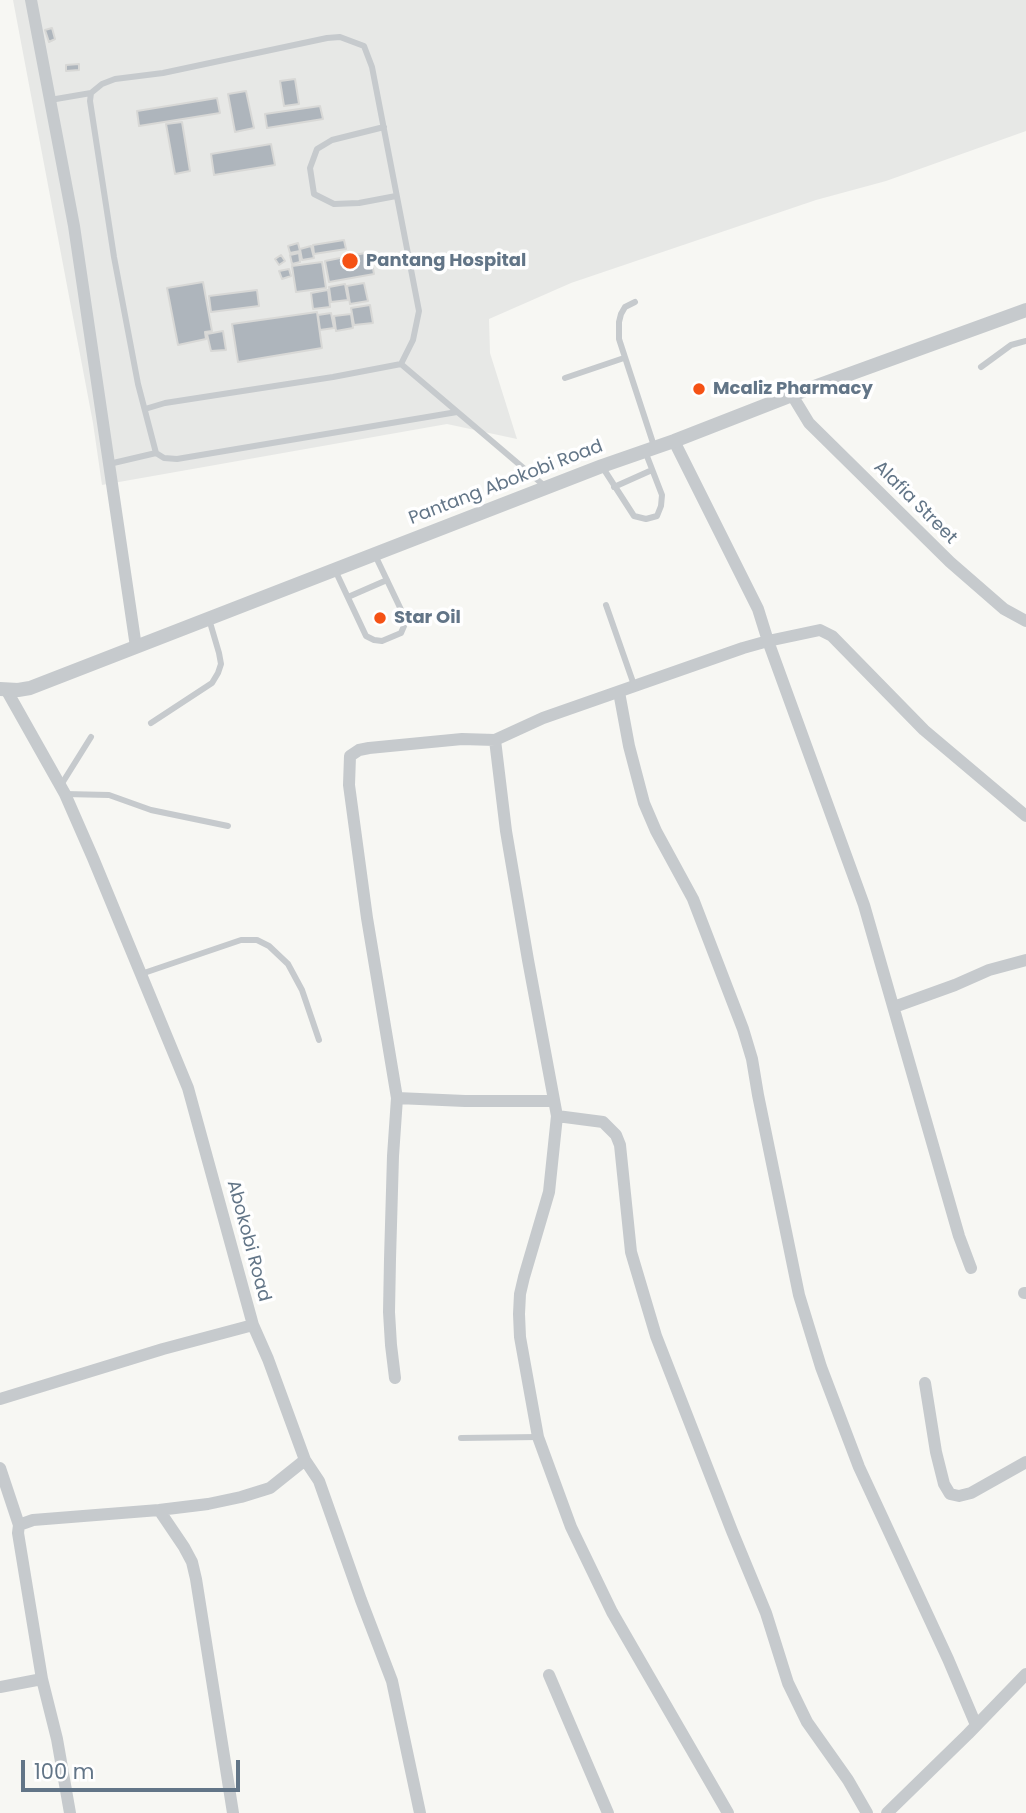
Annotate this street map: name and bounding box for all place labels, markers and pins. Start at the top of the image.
place label: Pantang Hospital [366,250,526,272]
marker: Pantang Hospital [340,251,360,271]
place label: Mcaliz Pharmacy [713,378,873,400]
marker: Mcaliz Pharmacy [691,381,707,397]
place label: Star Oil [394,607,461,629]
marker: Star Oil [372,610,388,626]

